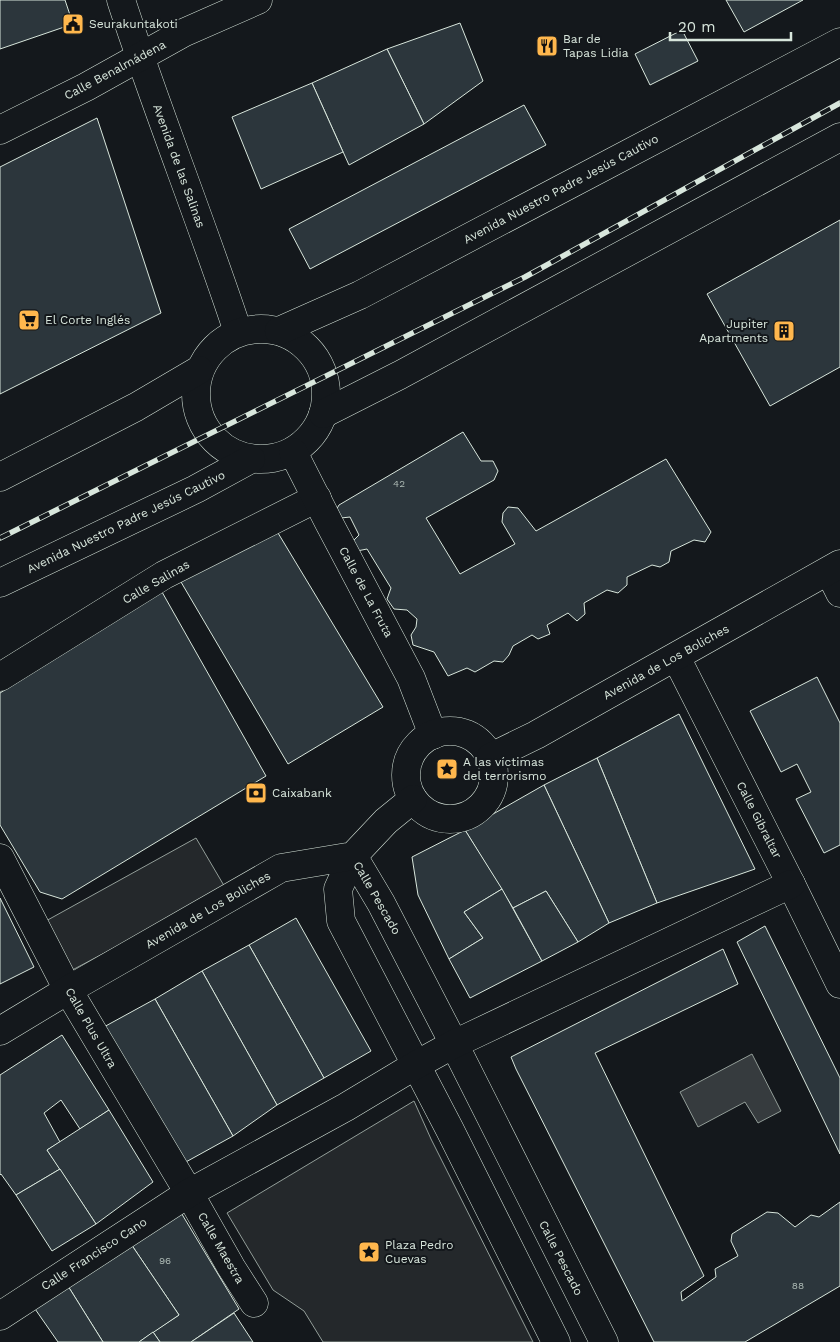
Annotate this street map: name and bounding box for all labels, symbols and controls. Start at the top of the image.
scale bar [670,10,791,42]
public building icon: Seurakuntakoti [61,12,85,36]
place label: Seurakuntakoti [89,17,178,31]
text: 20 m [678,18,716,36]
place label: Bar de Tapas Lidia [563,32,629,60]
restaurant icon: Bar de Tapas Lidia [535,34,559,58]
street label: Calle Benalmádena [62,37,168,103]
street label: Avenida de las Salinas [150,102,208,230]
street label: Avenida Nuestro Padre Jesús Cautivo [461,131,661,247]
supermarket icon: El Corte Inglés [17,308,41,332]
place label: El Corte Inglés [45,313,130,327]
place label: Jupiter Apartments [699,317,768,345]
building icon: Jupiter Apartments [772,319,796,343]
street label: Avenida Nuestro Padre Jesús Cautivo [25,468,227,576]
house number: 42 [393,478,405,489]
street label: Calle de La Fruta [336,544,396,640]
street label: Calle Salinas [120,557,192,607]
street label: Avenida de Los Boliches [601,621,731,703]
place label: A las víctimas del terrorismo [463,755,546,783]
place icon: A las víctimas del terrorismo [435,757,459,781]
street label: Calle Gibraltar [734,779,784,861]
bank icon: Caixabank [244,781,268,805]
place label: Caixabank [272,786,332,800]
street label: Calle Pescado [350,859,404,937]
street label: Avenida de Los Boliches [143,868,273,952]
street label: Calle Plus Ultra [62,985,120,1071]
street label: Calle Maestra [195,1210,247,1286]
street label: Calle Francisco Cano [39,1215,149,1293]
street label: Calle Pescado [536,1218,586,1298]
place label: Plaza Pedro Cuevas [385,1238,453,1266]
place icon: Plaza Pedro Cuevas [357,1240,381,1264]
house number: 96 [159,1255,171,1266]
house number: 88 [792,1280,804,1291]

